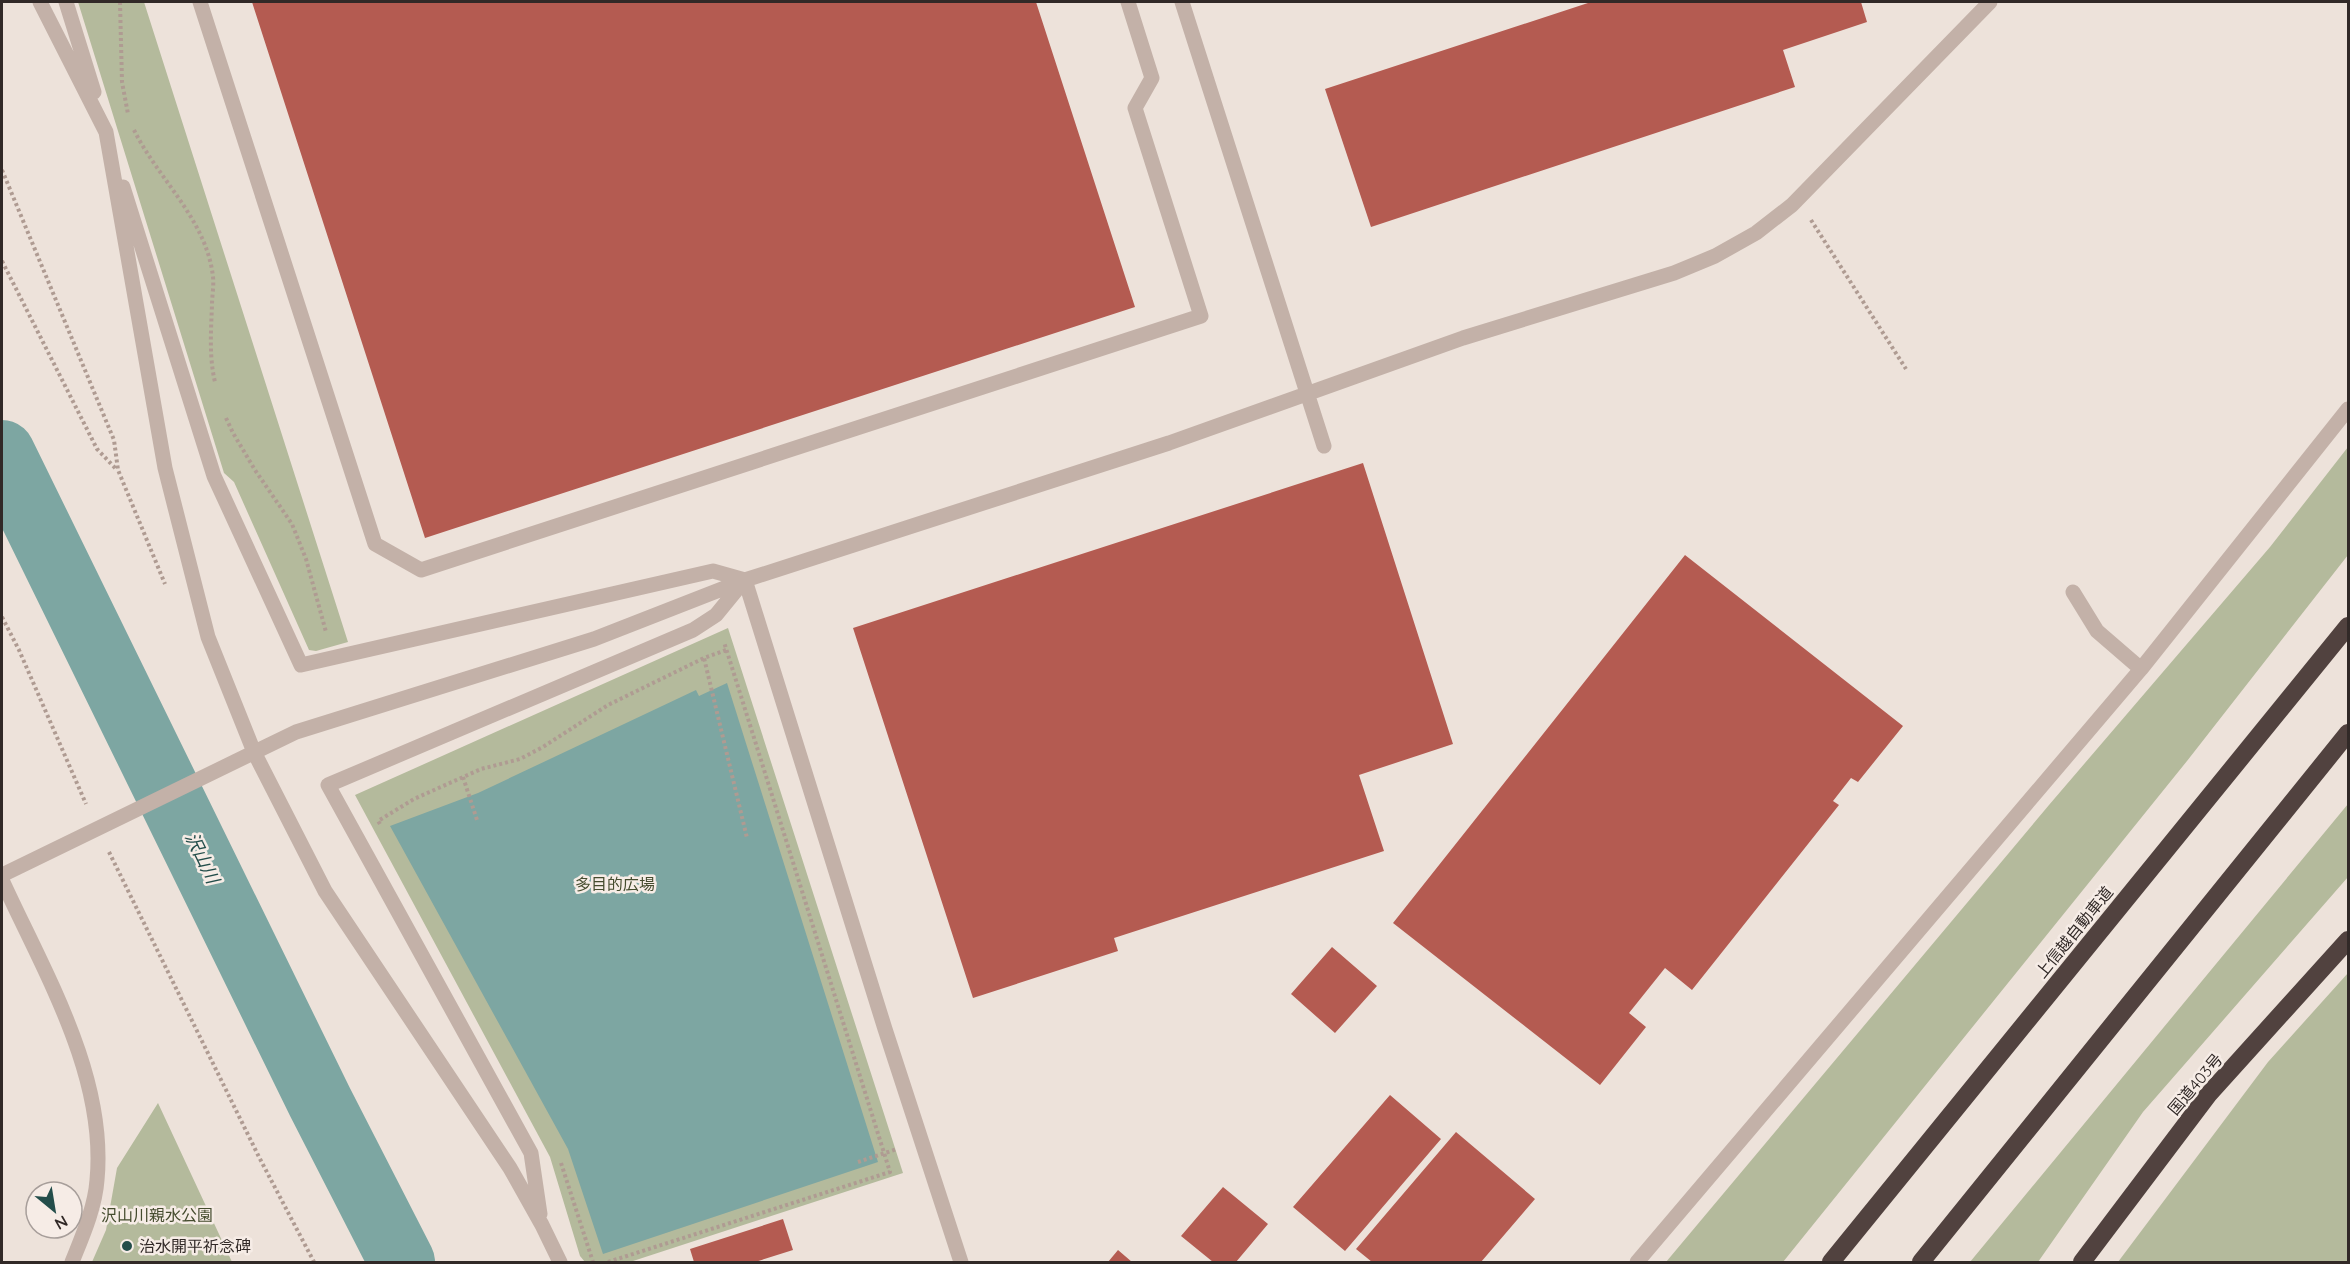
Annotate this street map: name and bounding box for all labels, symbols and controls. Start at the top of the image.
water label: 沢山川 [180,828,225,889]
park label: 多目的広場 [575,874,655,894]
street label: 上信越自動車道 [2031,882,2117,982]
street label: 国道403号 [2163,1049,2227,1119]
north arrow [24,1180,84,1240]
park label: 沢山川親水公園 [101,1205,213,1225]
text: N [51,1211,72,1235]
place label: 治水開平祈念碑 [139,1236,251,1256]
marker: 治水開平祈念碑 [120,1239,134,1253]

